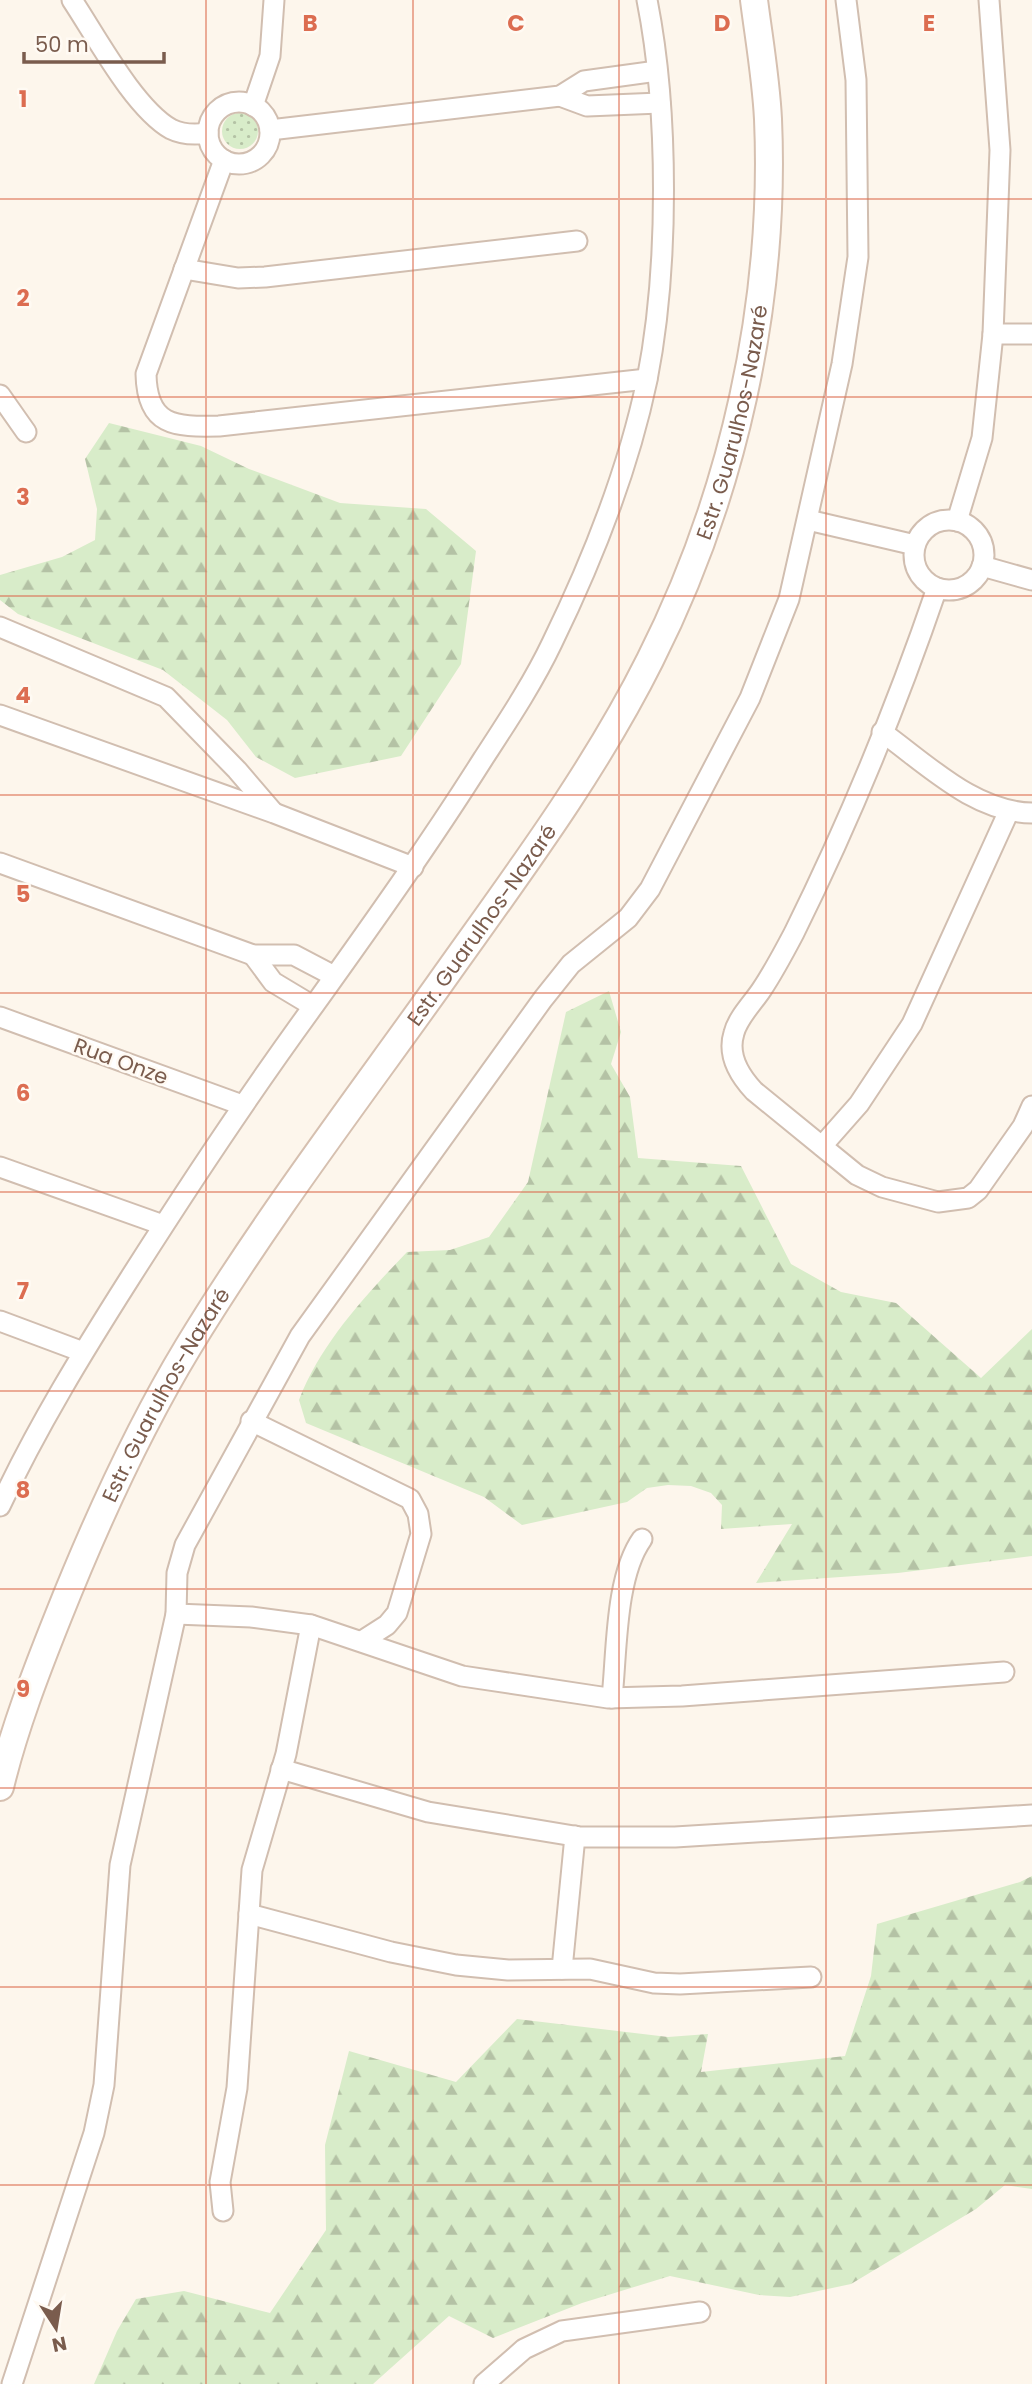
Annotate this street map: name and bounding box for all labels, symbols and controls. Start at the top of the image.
text: B [302,7,318,39]
text: C [507,7,525,39]
text: D [714,7,730,39]
text: E [923,7,935,39]
scale bar [24,21,164,65]
text: 50 m [35,30,89,59]
text: 1 [19,83,27,115]
text: 2 [16,282,30,314]
street label: Estr. Guarulhos-Nazaré [689,303,774,543]
text: 3 [16,481,30,513]
text: 4 [15,679,31,711]
street label: Estr. Guarulhos-Nazaré [400,818,563,1031]
text: 5 [16,878,30,910]
street label: Rua Onze [70,1031,172,1091]
text: 6 [16,1077,30,1109]
text: 7 [17,1275,29,1307]
street label: Estr. Guarulhos-Nazaré [94,1282,236,1506]
text: 8 [16,1474,30,1506]
text: 9 [16,1673,30,1705]
north arrow [21,2293,91,2363]
text: N [50,2329,69,2359]

